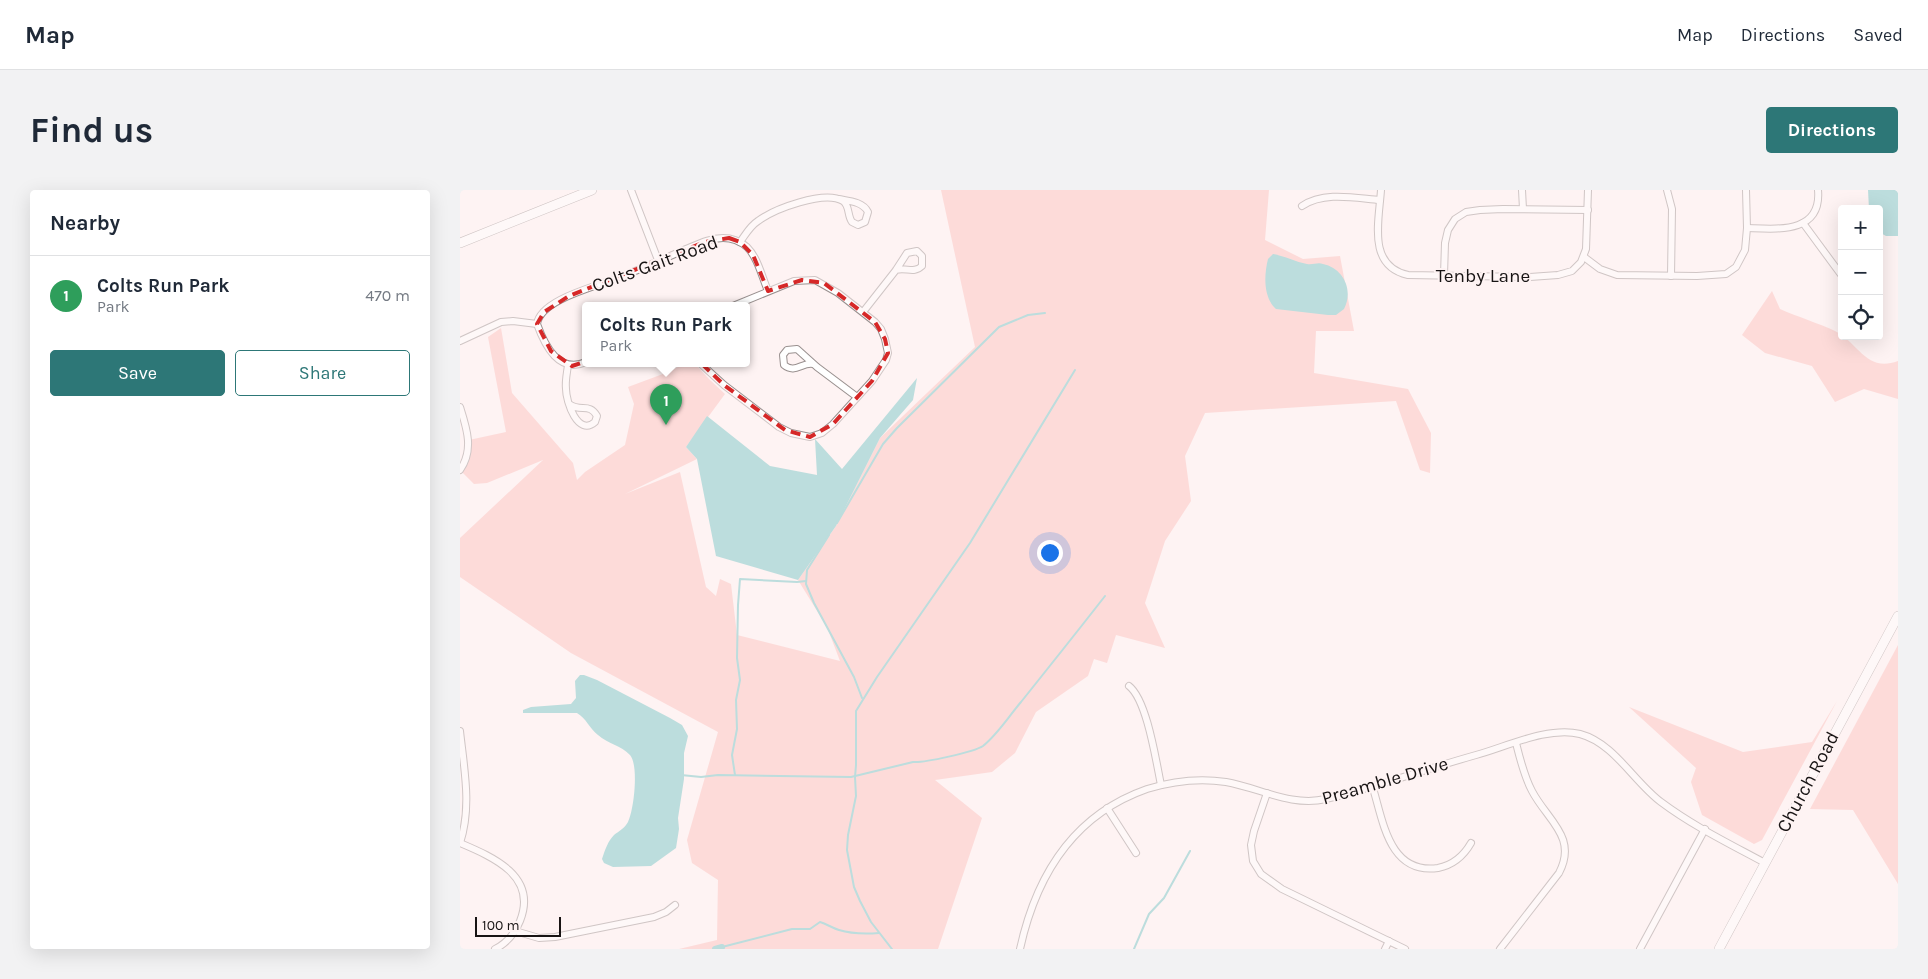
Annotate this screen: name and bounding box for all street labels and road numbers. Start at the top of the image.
street label: Colts Gait Road [589,231,721,297]
street label: Tenby Lane [1436,265,1530,287]
street label: Church Road [1772,728,1844,836]
street label: Preamble Drive [1319,752,1451,810]

